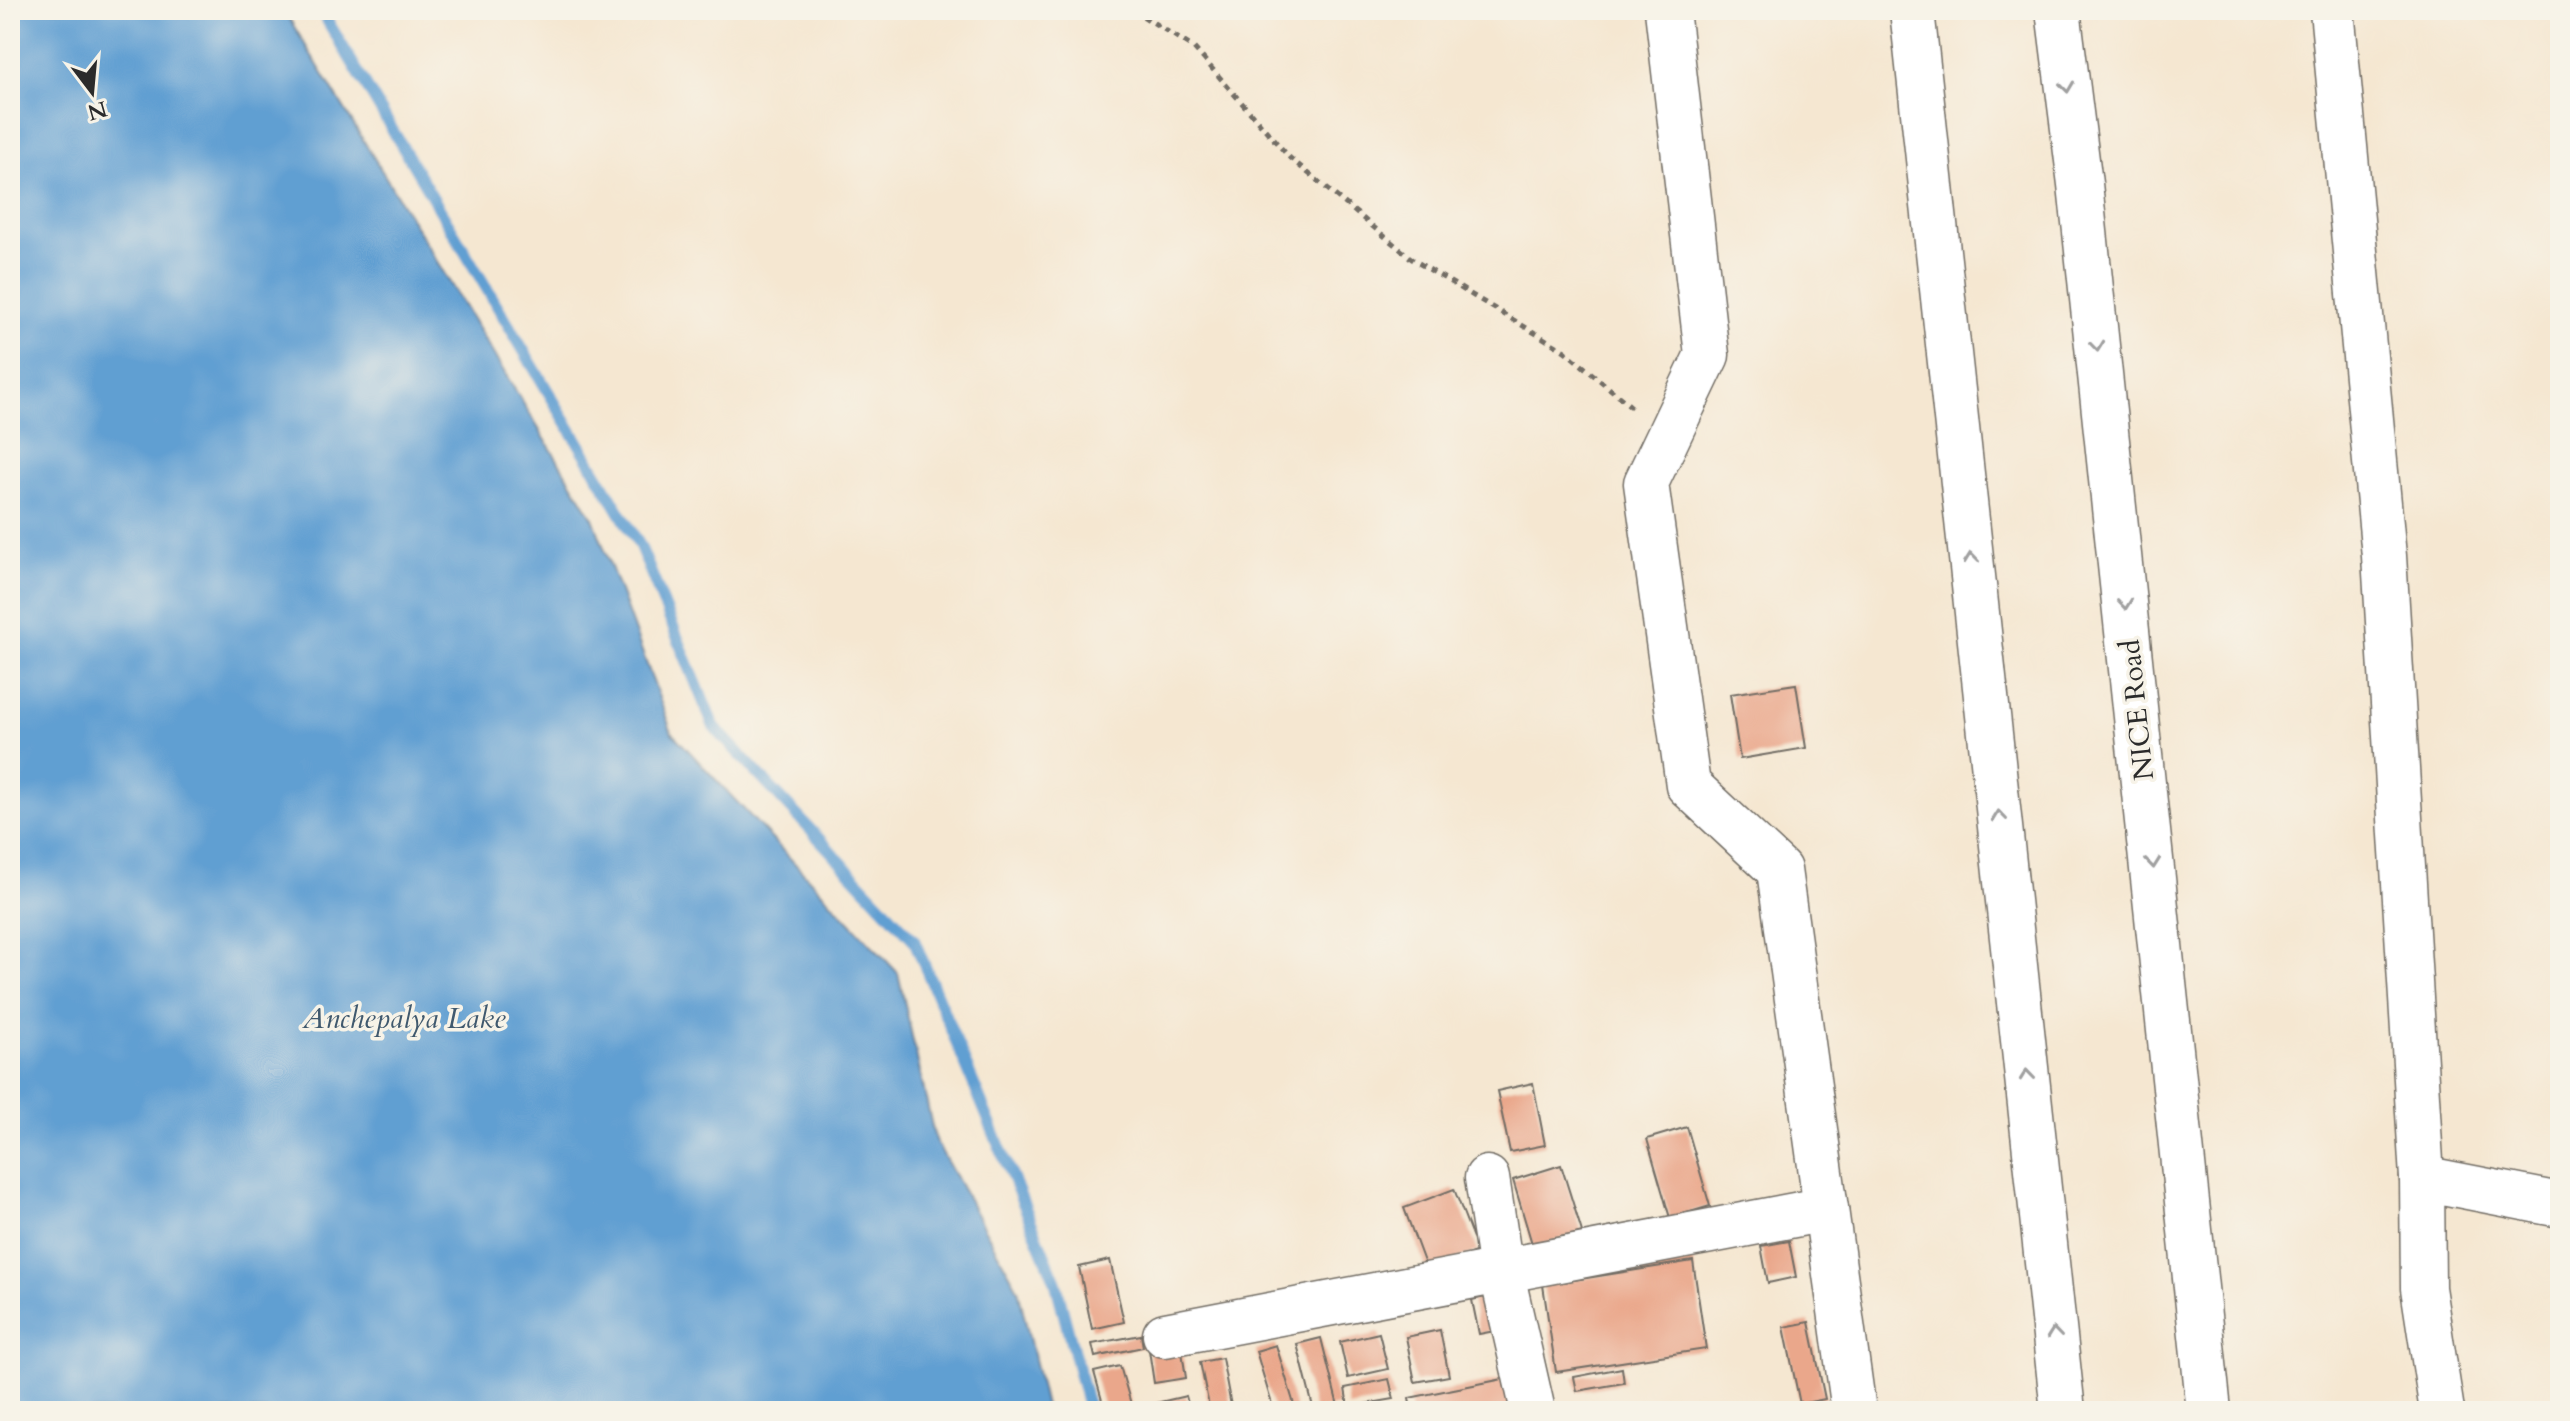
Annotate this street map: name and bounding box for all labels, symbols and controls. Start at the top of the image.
north arrow [52,52,132,132]
one-way arrow [2059,81,2076,94]
text: N [84,93,111,127]
one-way arrow [2089,340,2106,353]
one-way arrow [1962,551,1979,564]
one-way arrow [2116,598,2133,611]
street label: NICE Road [2111,638,2163,782]
one-way arrow [1990,810,2007,823]
one-way arrow [2144,857,2161,870]
water label: Anchepalya Lake [301,998,506,1039]
one-way arrow [2018,1068,2035,1081]
one-way arrow [2046,1327,2063,1340]

